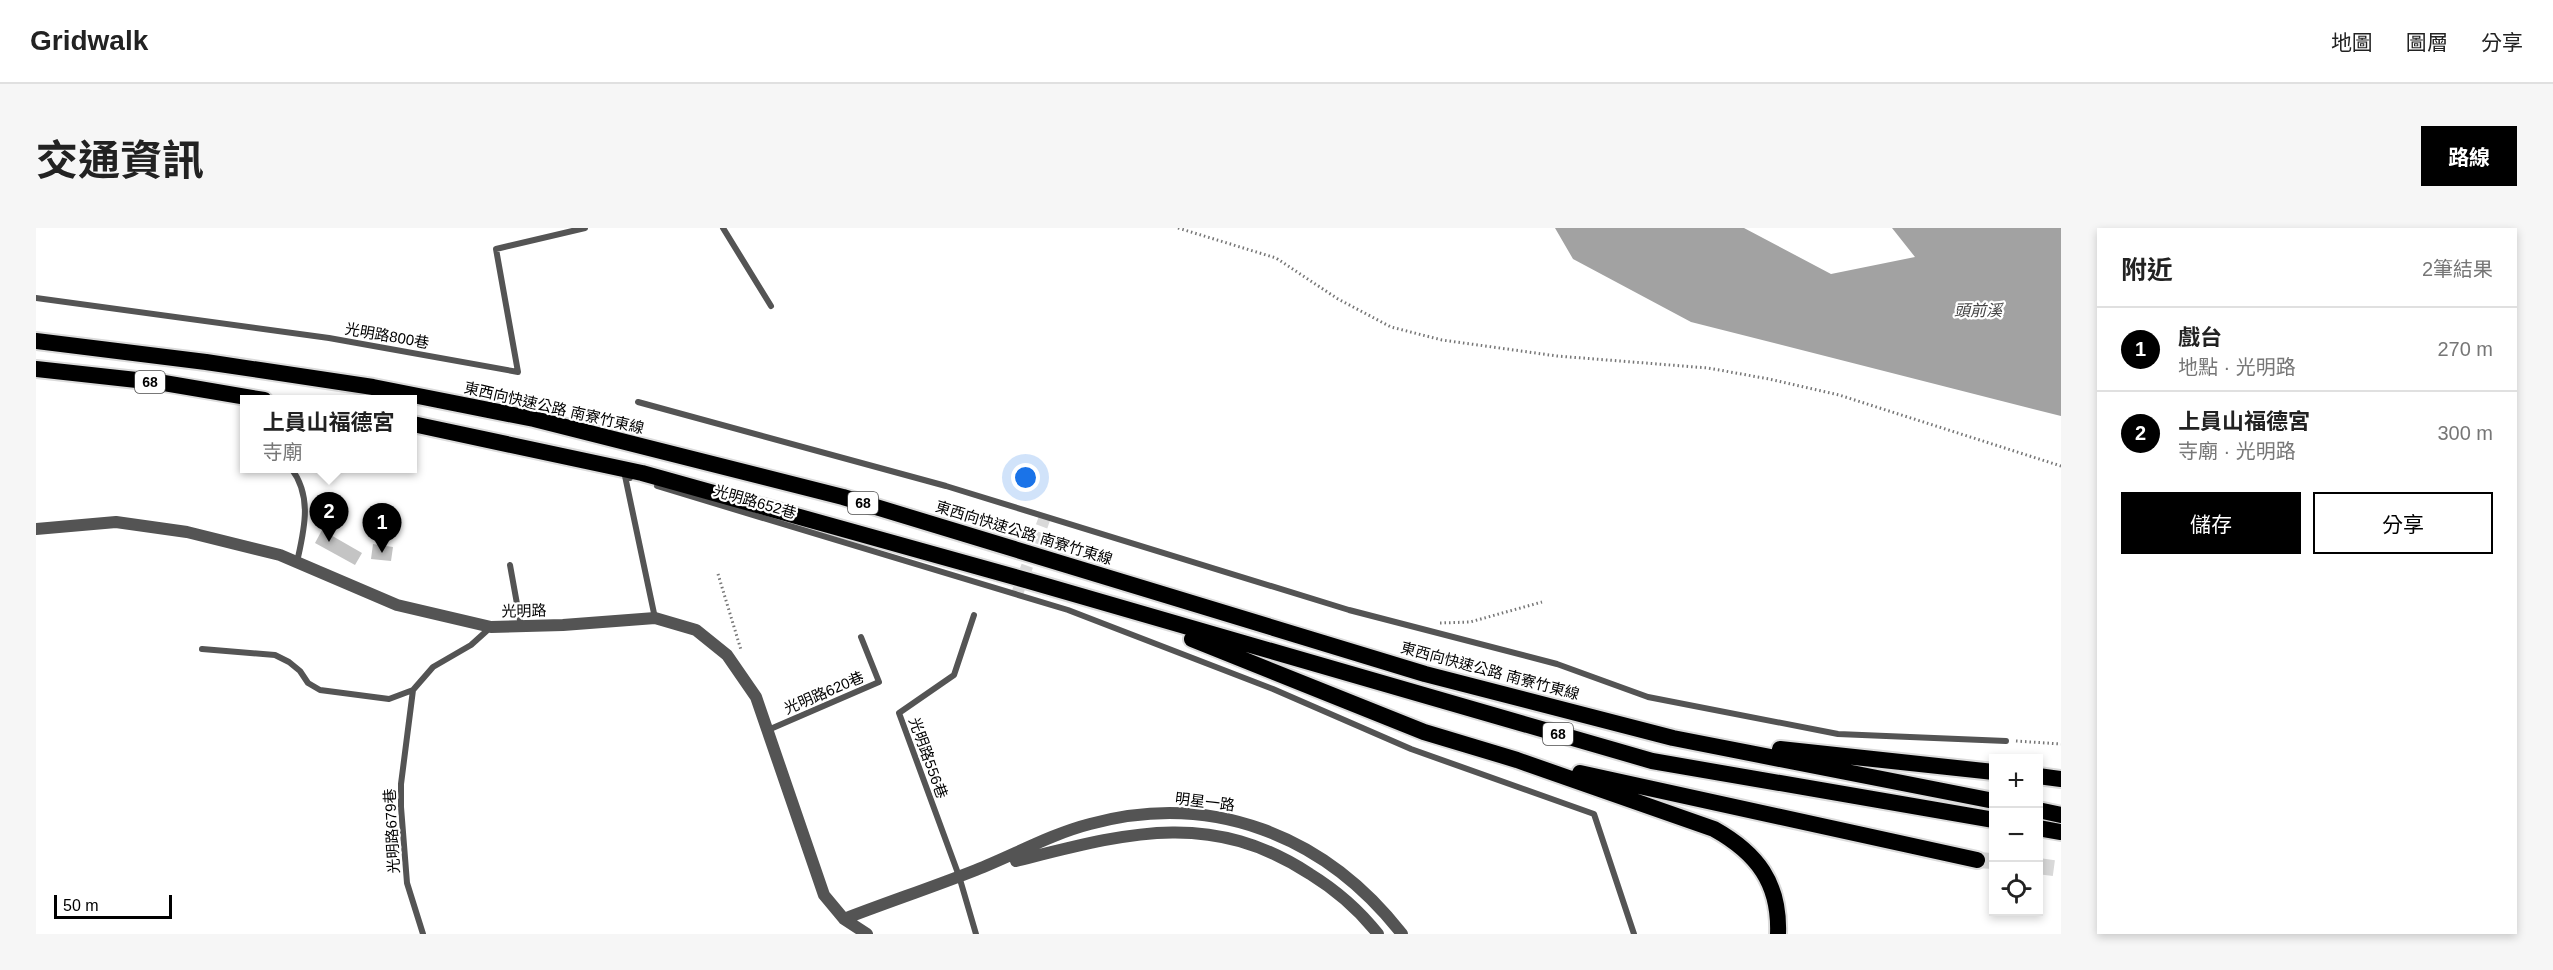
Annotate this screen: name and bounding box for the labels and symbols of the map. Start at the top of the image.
water label: 頭前溪 [1954,302,2004,319]
street label: 光明路800巷 [344,320,430,351]
road number: 68 [135,371,165,393]
street label: 東西向快速公路 南寮竹東線 [462,379,646,437]
your location [1011,463,1040,492]
street label: 光明路652巷 [712,482,798,521]
pin: 2 [310,492,348,542]
road number: 68 [848,492,878,514]
street label: 東西向快速公路 南寮竹東線 [934,497,1115,568]
pin: 1 [362,504,402,553]
street label: 光明路 [501,602,547,619]
street label: 東西向快速公路 南寮竹東線 [1399,638,1581,703]
street label: 光明路620巷 [781,668,866,717]
street label: 光明路556巷 [906,715,951,801]
road number: 68 [1543,723,1573,745]
street label: 光明路679巷 [381,788,402,874]
street label: 明星一路 [1174,789,1236,814]
scale bar [54,892,172,920]

